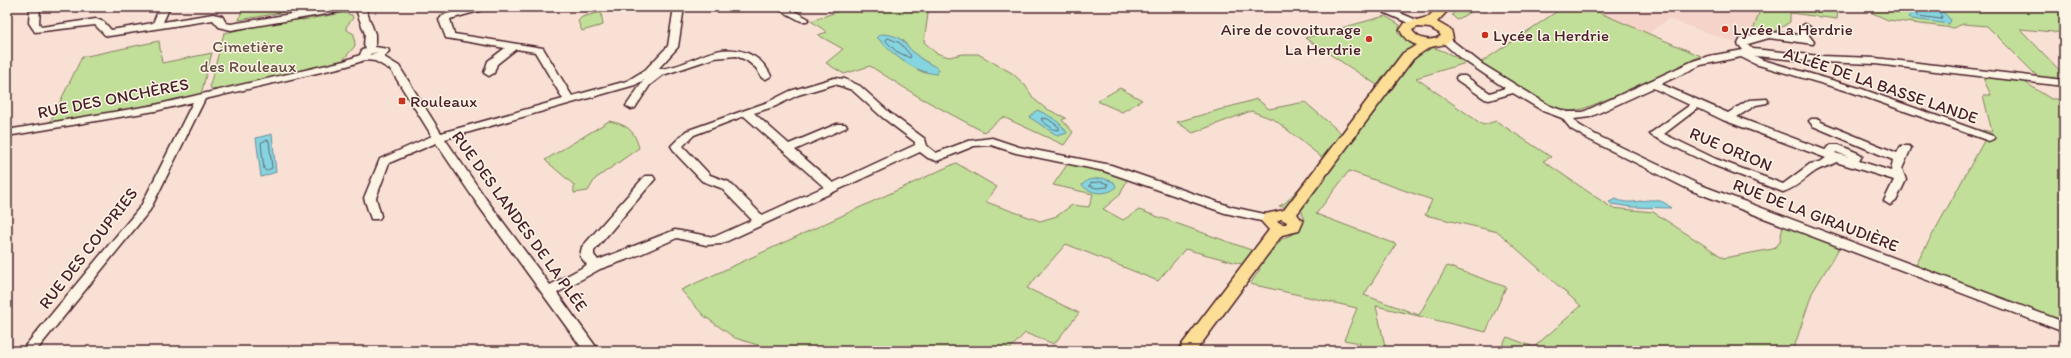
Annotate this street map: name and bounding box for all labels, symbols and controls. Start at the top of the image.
place label: Aire de covoiturage La Herdrie [1221,19,1361,59]
place label: Lycée La Herdrie [1733,19,1853,39]
marker: Lycée La Herdrie [1720,24,1730,34]
place label: Lycée la Herdrie [1493,25,1609,45]
marker: Lycée la Herdrie [1480,30,1490,40]
marker: Aire de covoiturage La Herdrie [1364,34,1374,44]
park label: Cimetière des Rouleaux [200,36,297,76]
street label: ALLÉE DE LA BASSE LANDE [1781,42,1981,128]
street label: RUE DES ONCHÈRES [36,74,190,122]
place label: Rouleaux [410,91,477,111]
marker: Rouleaux [397,96,407,106]
street label: RUE ORION [1687,123,1775,175]
street label: RUE DES LANDES DE LA PLÉE [448,127,592,315]
street label: RUE DE LA GIRAUDIÈRE [1730,174,1902,256]
street label: RUE DES COUPRIES [34,183,142,313]

